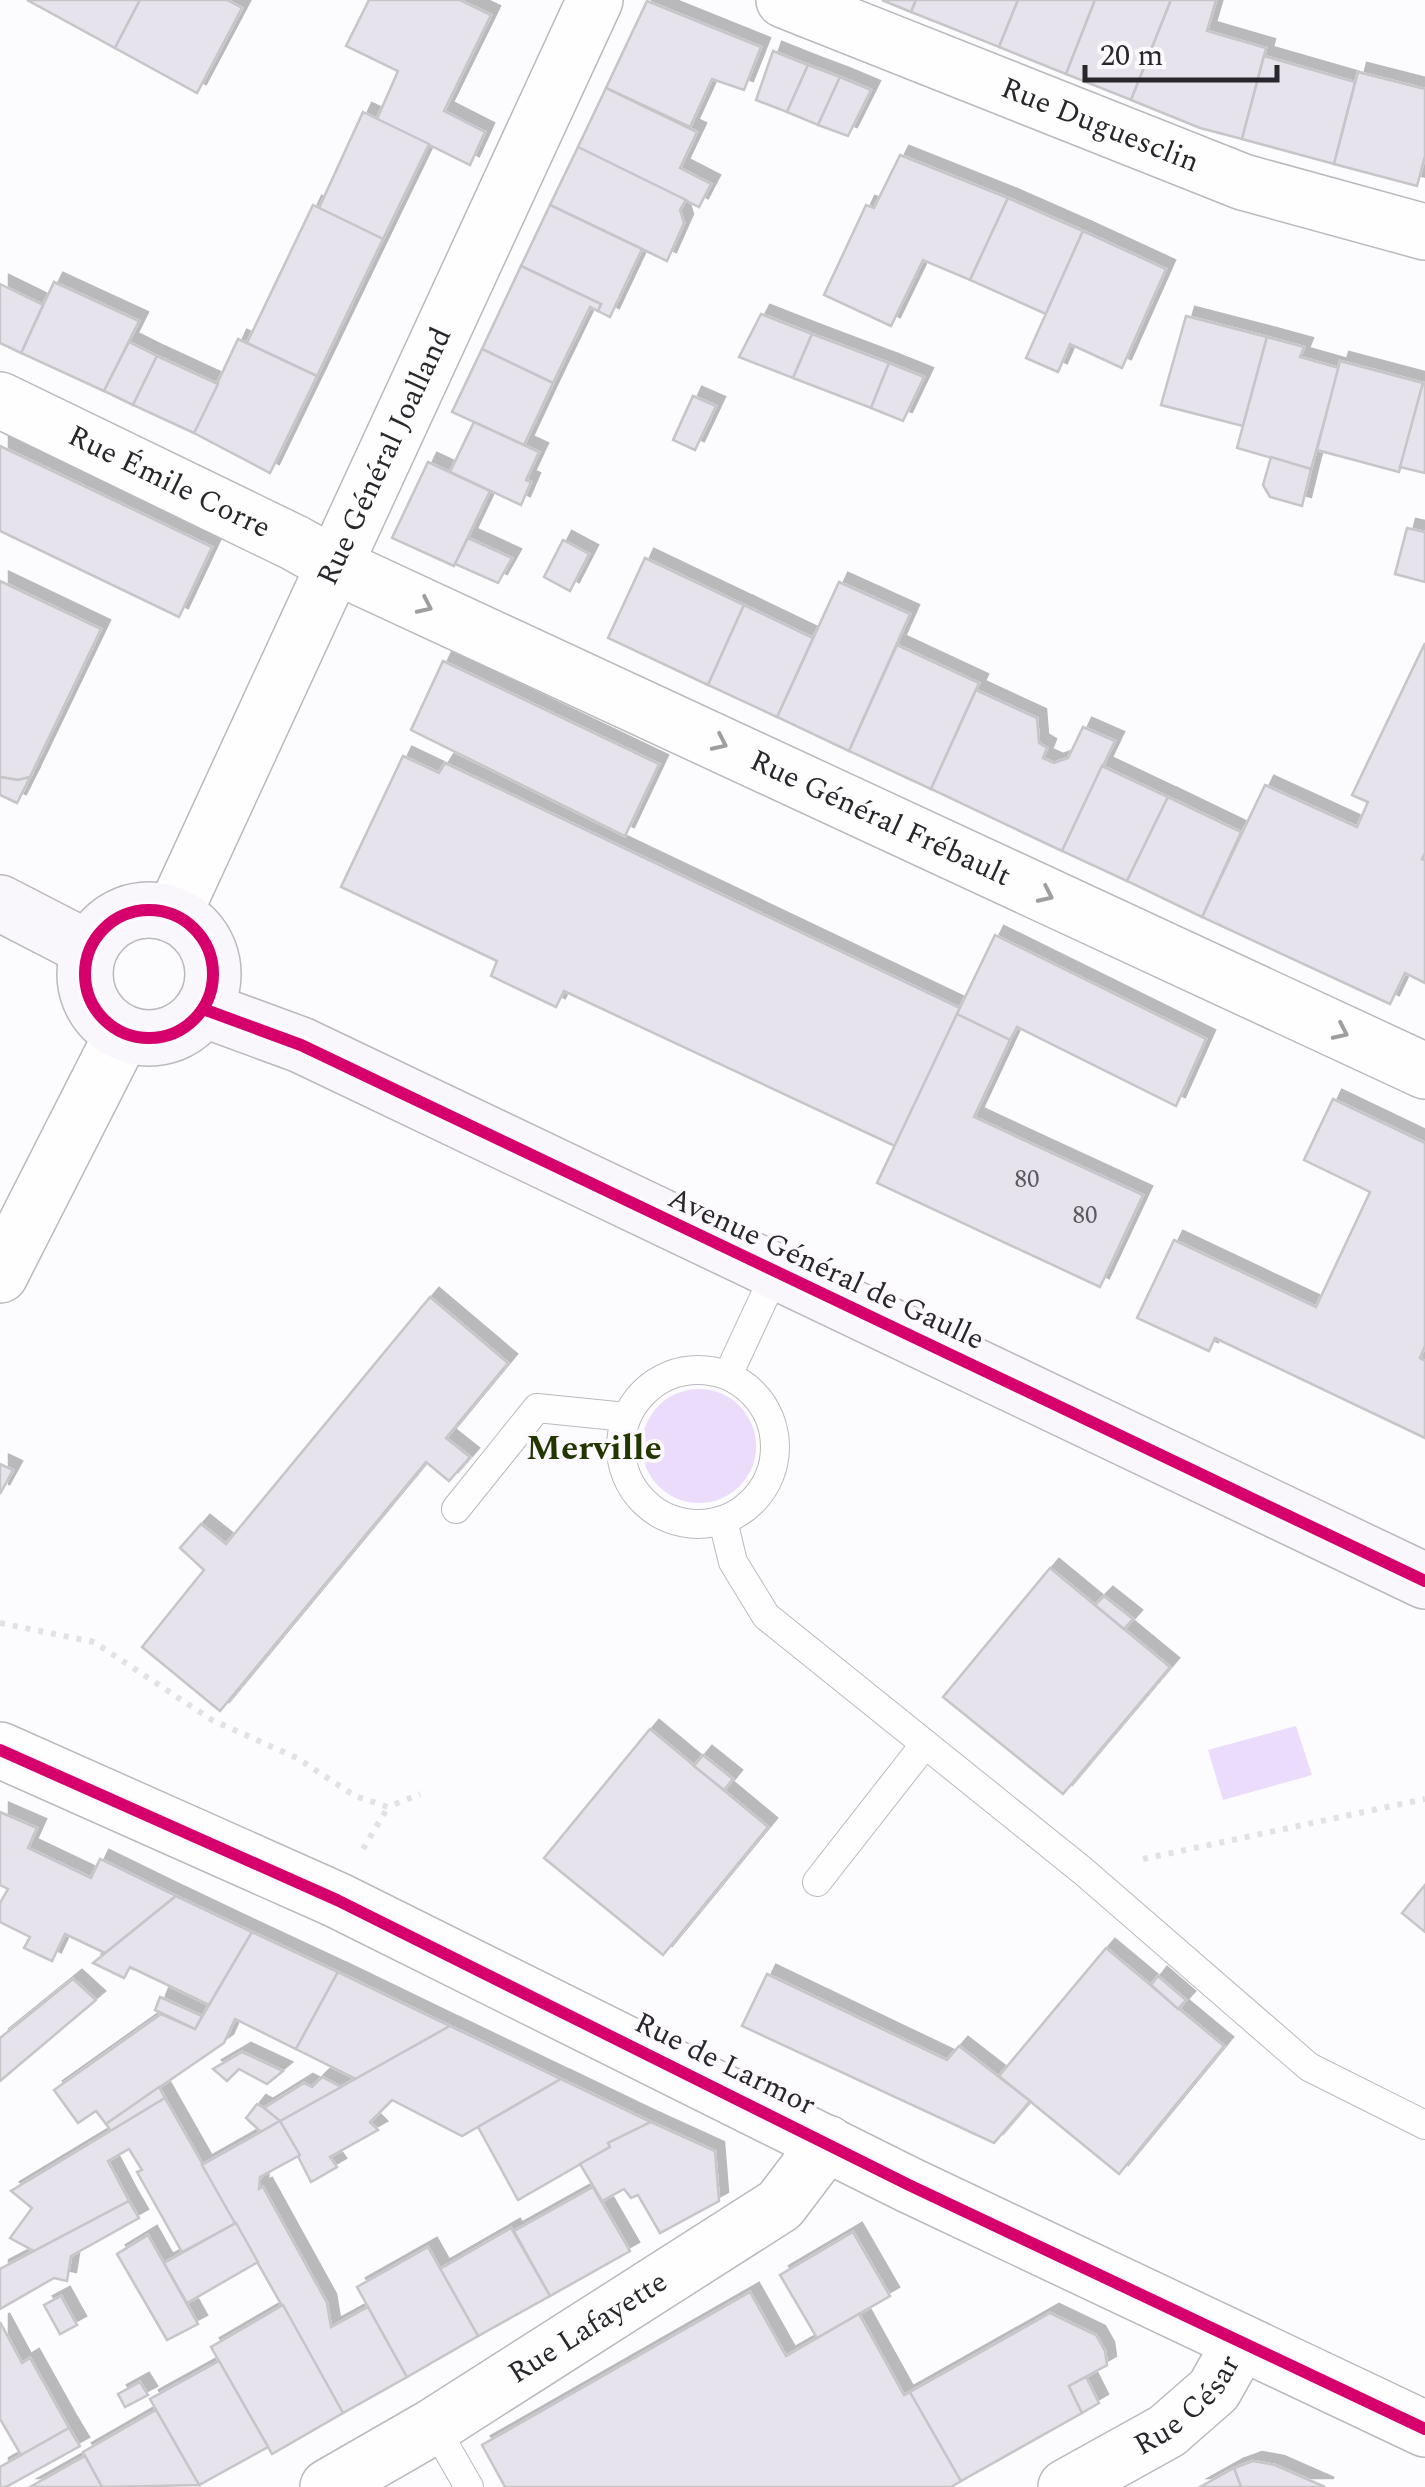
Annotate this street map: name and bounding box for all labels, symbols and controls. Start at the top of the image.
scale bar [1085,20,1278,82]
text: 20 m [1100,33,1163,79]
street label: Rue Duguesclin [994,65,1206,185]
street label: Rue Général Joalland [305,320,464,593]
street label: Rue Émile Corre [60,413,278,551]
one-way arrow [415,594,433,614]
one-way arrow [710,731,728,751]
street label: Rue Général Frébault [742,738,1019,899]
one-way arrow [1036,883,1054,903]
one-way arrow [1331,1020,1349,1040]
house number: 80 [1014,1161,1040,1199]
street label: Avenue Général de Gaulle [660,1175,992,1363]
house number: 80 [1072,1197,1098,1235]
district label: Merville [526,1422,662,1475]
street label: Rue de Larmor [626,2000,824,2128]
street label: Rue Lafayette [499,2259,677,2396]
street label: Rue César [1125,2346,1252,2468]

